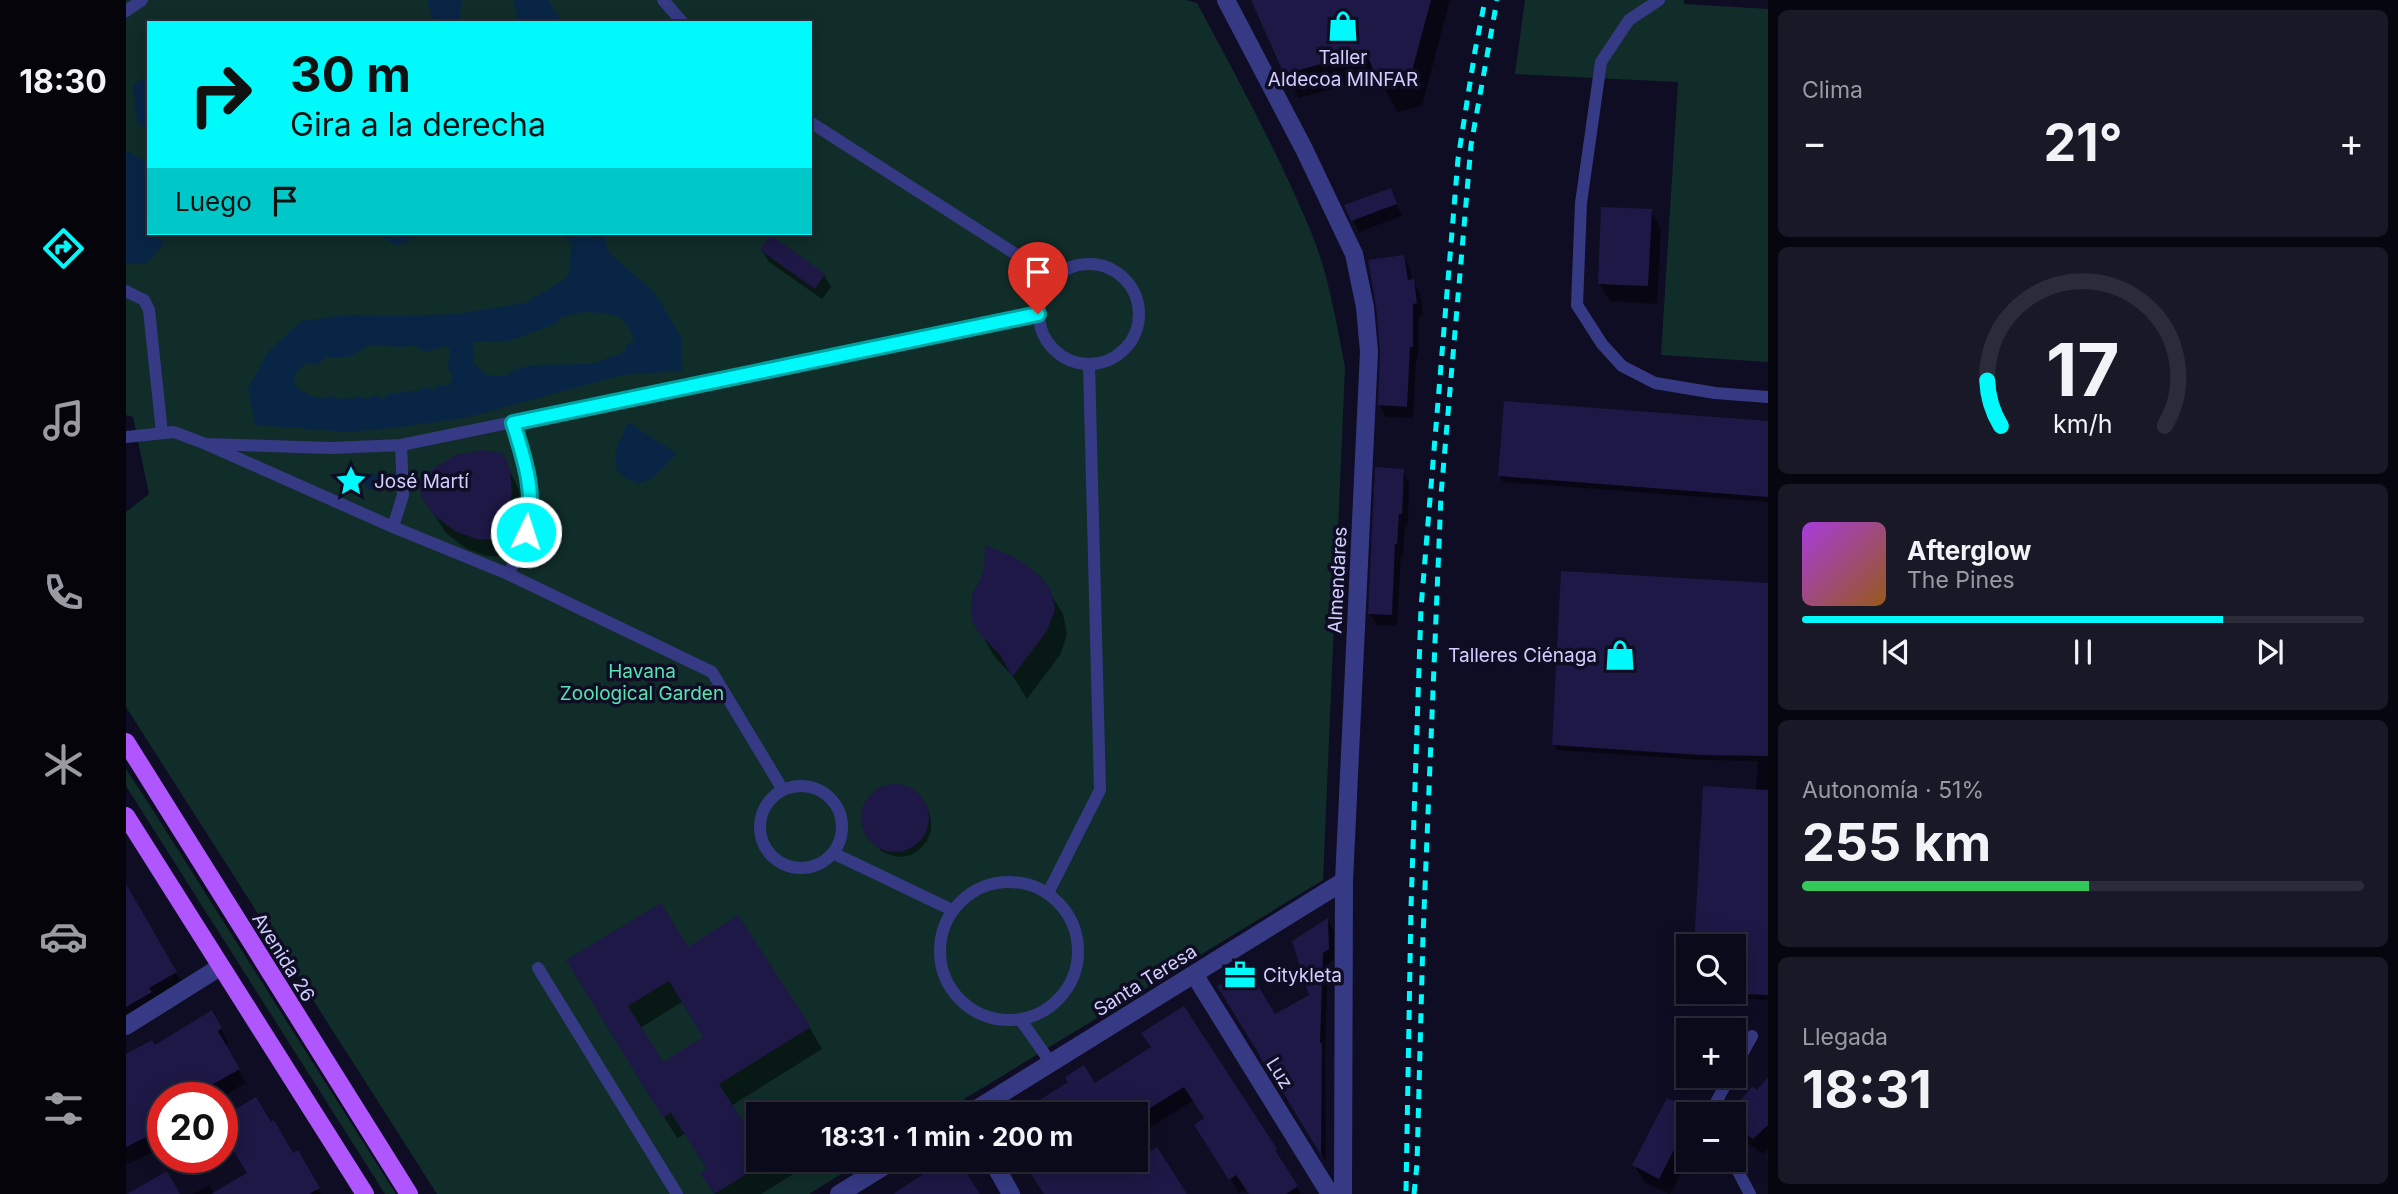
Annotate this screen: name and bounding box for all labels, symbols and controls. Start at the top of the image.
shop icon: Taller Aldecoa MINFAR [1326,9,1360,43]
text: 30 m [290,45,411,104]
place label: Taller Aldecoa MINFAR [1268,46,1418,91]
icon: right [175,49,266,140]
text: 18:30 [19,62,107,101]
text: Clima [1802,76,1863,104]
text: Gira a la derecha [290,105,546,144]
text: 21° [2043,111,2123,174]
text: − [1802,119,1827,165]
text: + [2339,119,2364,165]
icon: arrive [266,182,304,220]
text: Luego [175,186,252,217]
icon: directions [39,224,88,273]
pin [1008,242,1068,314]
icon: arrive [1019,253,1057,291]
text: 17 [2046,326,2120,415]
icon: music [39,396,88,445]
text: km/h [2053,409,2113,439]
place icon: José Martí [334,464,368,498]
place label: José Martí [374,470,469,493]
position arrow [489,495,563,569]
street label: Almendares [1323,526,1352,634]
text: Afterglow [1907,535,2031,566]
text: The Pines [1907,566,2015,594]
icon: phone [39,568,88,617]
icon: previous [1877,633,1915,671]
icon: pause [2064,633,2102,671]
icon: next [2251,633,2289,671]
shop icon: Talleres Ciénaga [1603,638,1637,672]
place label: Talleres Ciénaga [1448,644,1597,667]
park label: Havana Zoological Garden [560,660,724,705]
icon: climate [39,740,88,789]
text: Autonomía · 51% [1802,776,1984,804]
text: 255 km [1802,811,1991,874]
street label: Avenida 26 [247,909,320,1006]
icon: car [39,912,88,961]
map controls [1676,934,1746,1172]
button: search [1676,934,1746,1004]
street label: Santa Teresa [1090,940,1201,1021]
office icon: Citykleta [1223,958,1257,992]
place label: Citykleta [1263,964,1342,987]
button: + [1676,1018,1746,1088]
text: Llegada [1802,1023,1888,1051]
street label: Luz [1261,1053,1298,1093]
text: 18:31 [1802,1058,1932,1121]
speed limit sign: 20 [147,1082,238,1173]
icon: filters [39,1084,88,1133]
button: − [1676,1102,1746,1172]
text: 18:31 · 1 min · 200 m [821,1121,1073,1152]

